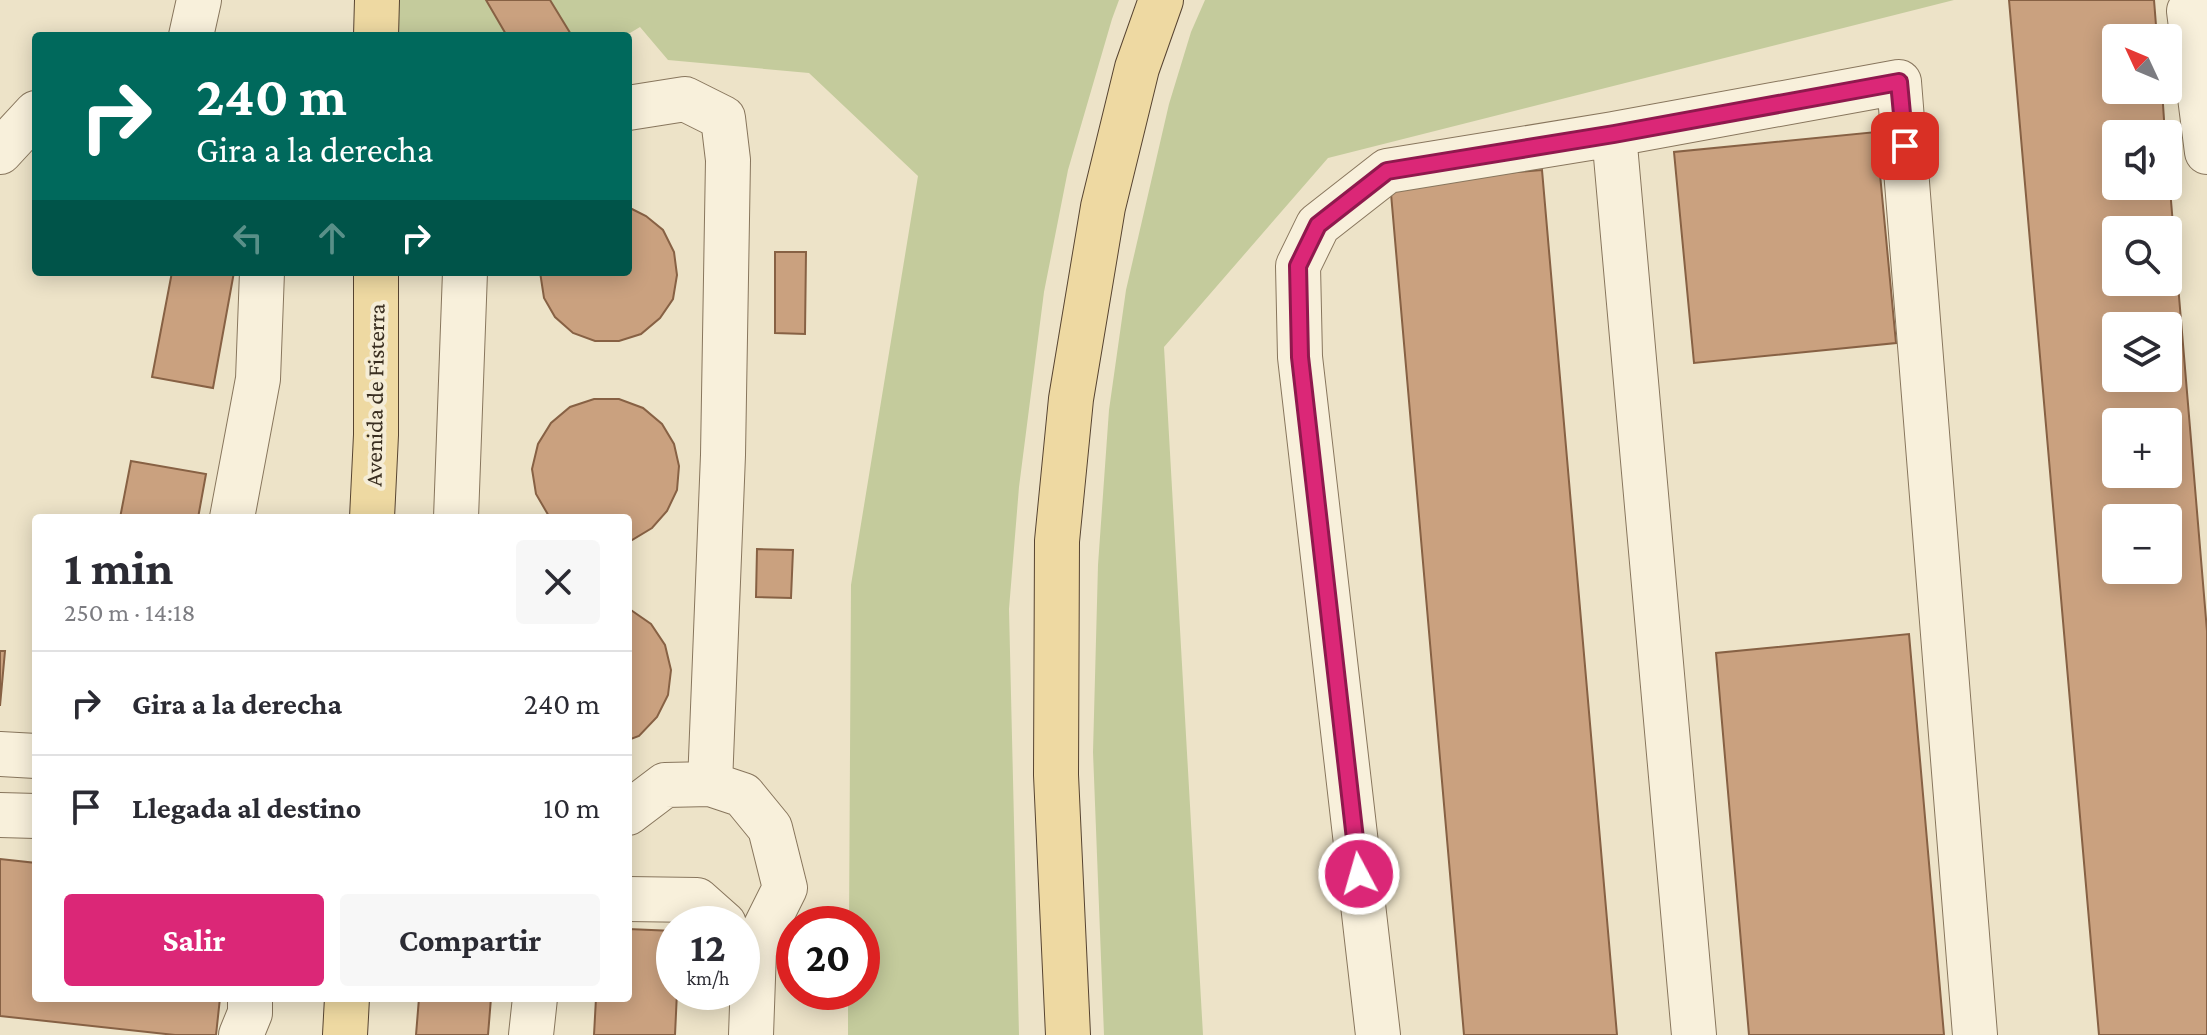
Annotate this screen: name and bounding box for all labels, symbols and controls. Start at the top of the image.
north arrow [2102,24,2182,104]
map controls [2102,24,2182,584]
icon: right [64,64,168,168]
text: 240 m [196,65,347,127]
pin [1871,112,1939,180]
button: sound [2102,120,2182,200]
icon: arrive [1883,124,1927,168]
text: Gira a la derecha [196,130,433,170]
icon: left [226,216,270,260]
icon: ahead [310,216,354,260]
icon: right [394,216,438,260]
button: search [2102,216,2182,296]
street label: Avenida de Fisterra [359,303,390,487]
button: layers [2102,312,2182,392]
button: + [2102,408,2182,488]
button: − [2102,504,2182,584]
button: close [516,540,600,624]
text: 1 min [64,541,173,594]
text: 250 m · 14:18 [64,598,196,627]
icon: right [64,681,108,725]
text: Gira a la derecha [132,687,342,720]
text: 240 m [524,687,600,720]
icon: arrive [64,785,108,829]
text: Llegada al destino [132,791,361,824]
text: 10 m [543,791,600,824]
position arrow [1317,832,1401,916]
button: Salir [64,894,324,986]
button: Compartir [340,894,600,986]
speed limit sign: 20 [776,906,880,1010]
text: 12 [690,925,726,970]
text: km/h [686,967,730,989]

